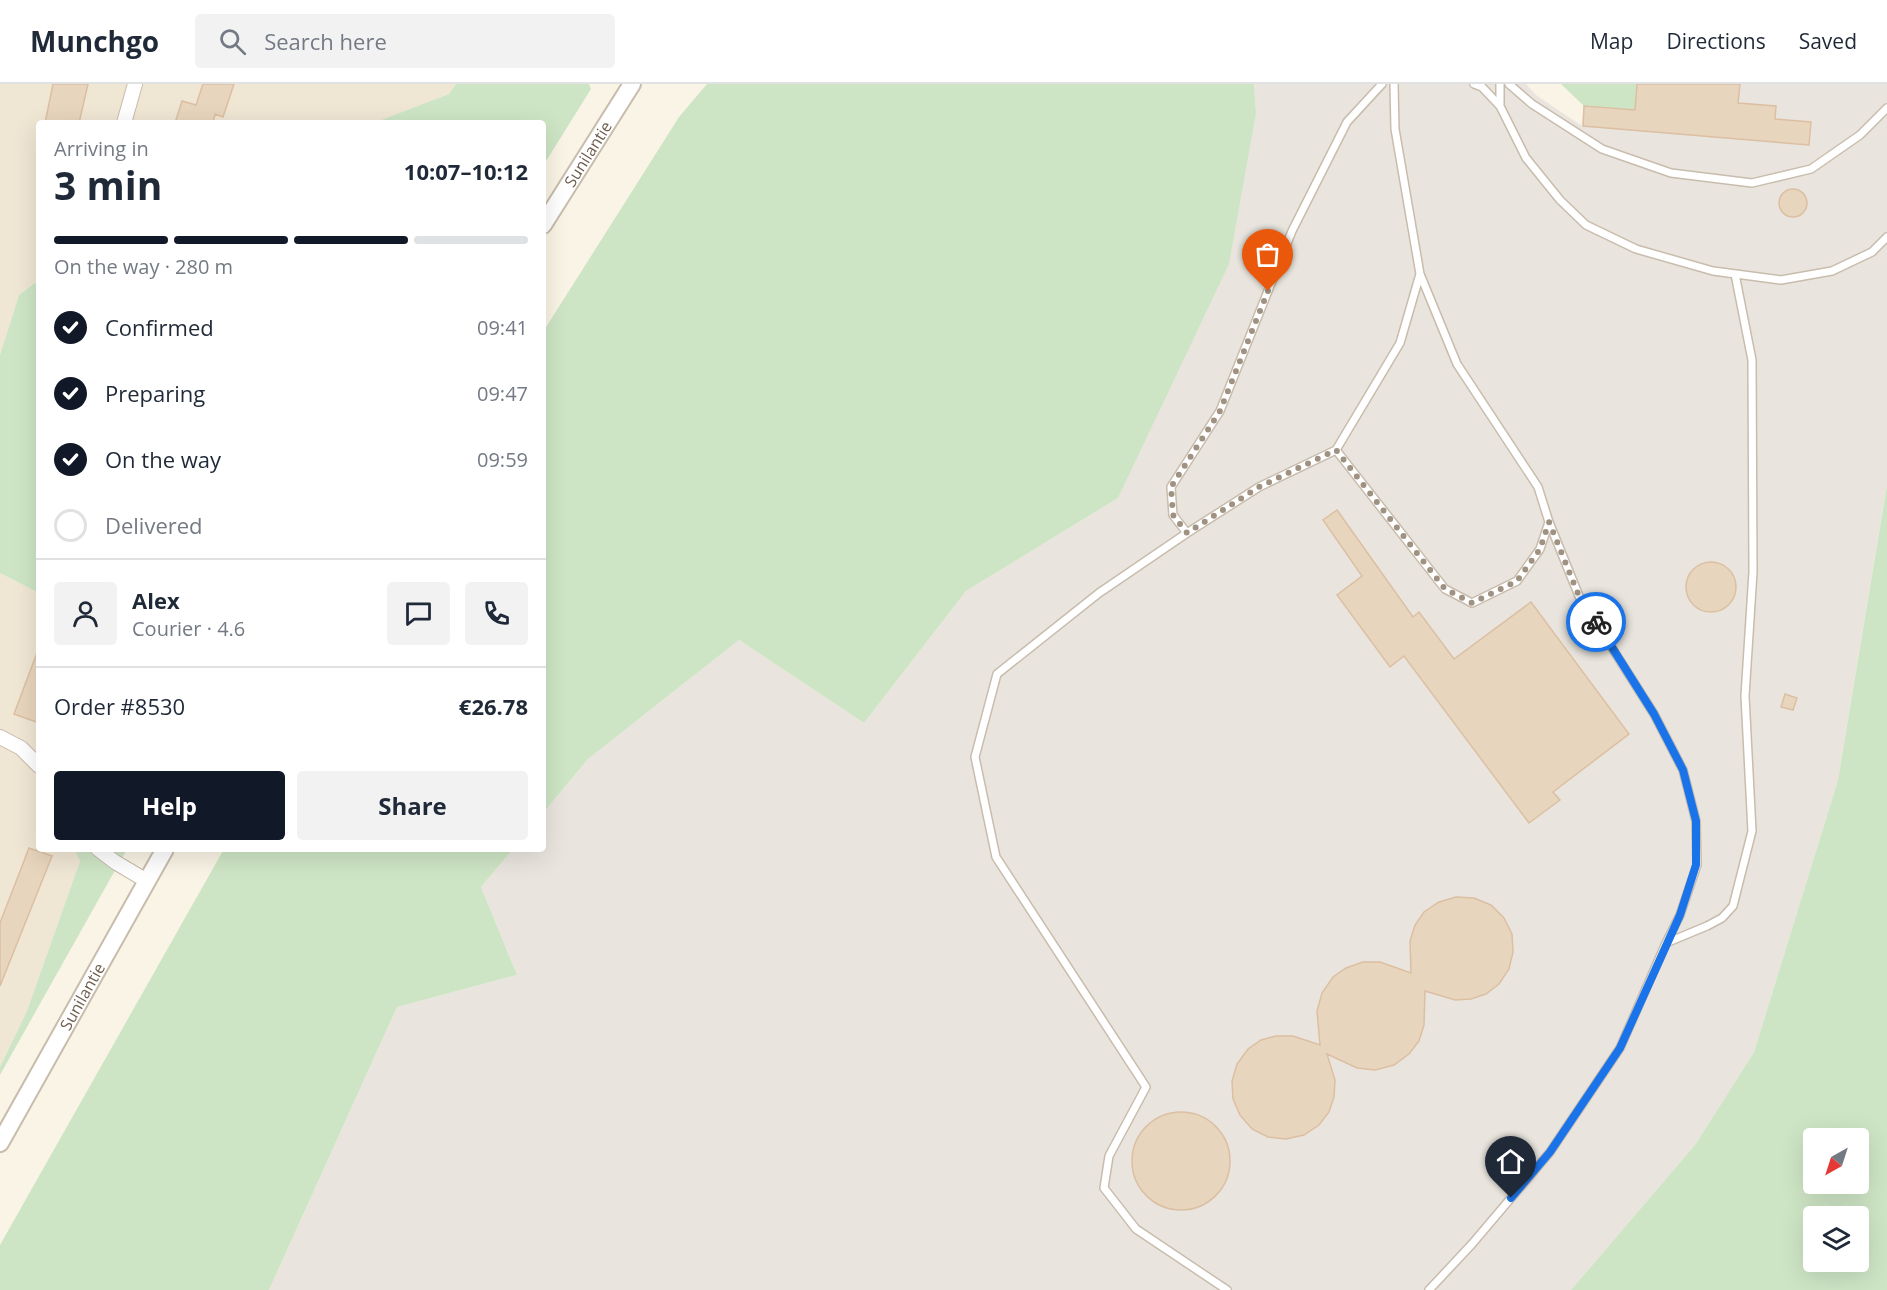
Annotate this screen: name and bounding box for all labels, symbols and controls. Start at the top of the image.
search box [195,14,615,68]
text: Munchgo [30,22,159,60]
icon: search [216,25,249,58]
text: Search here [264,26,387,56]
text: Map [1590,27,1633,55]
text: Directions [1666,27,1766,55]
text: Saved [1799,27,1857,55]
street label: Sunilantie [559,117,617,191]
text: Arriving in [54,135,149,162]
text: 10:07–10:12 [404,156,528,186]
text: 3 min [54,158,162,211]
pin [1242,229,1293,291]
icon: bag [1251,238,1284,271]
text: On the way · 280 m [54,253,233,280]
icon: check [54,311,87,344]
text: Confirmed [105,312,214,342]
text: 09:41 [477,314,528,341]
icon: check [54,377,87,410]
text: Preparing [105,378,205,408]
text: 09:47 [477,380,528,407]
icon: check [54,443,87,476]
text: On the way [105,444,221,474]
text: 09:59 [477,446,528,473]
text: Delivered [105,510,203,540]
button: person [54,582,117,645]
button: chat [387,582,450,645]
button: phone [465,582,528,645]
text: Alex [132,585,180,615]
courier [1566,592,1626,652]
icon: bike [1580,606,1613,639]
text: Courier · 4.6 [132,615,245,642]
text: Order #8530 [54,691,185,721]
text: €26.78 [459,691,528,721]
button: Help [54,771,285,840]
button: Share [297,771,528,840]
street label: Sunilantie [55,959,110,1034]
north arrow [1803,1128,1869,1194]
map controls [1803,1128,1869,1272]
pin [1485,1136,1536,1198]
icon: home [1494,1145,1527,1178]
button: layers [1803,1206,1869,1272]

